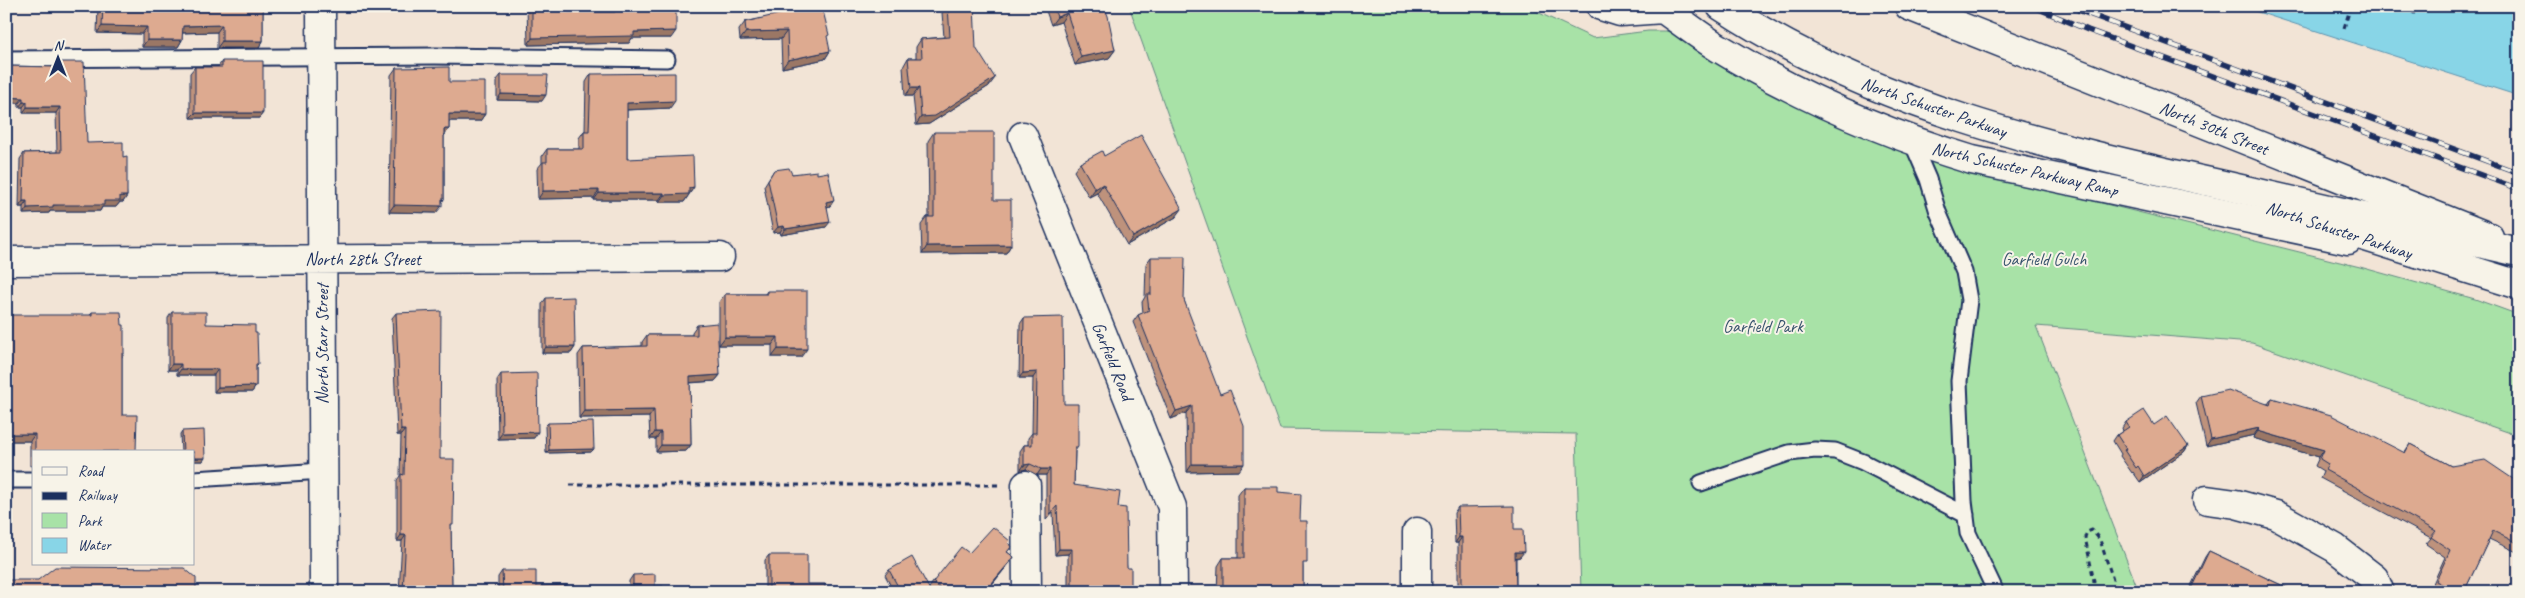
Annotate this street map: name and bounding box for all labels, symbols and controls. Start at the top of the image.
north arrow [32,32,82,82]
text: N [54,37,65,54]
street label: North Schuster Parkway [1858,72,2011,143]
street label: North 30th Street [2156,96,2274,161]
street label: North Schuster Parkway Ramp [1930,137,2121,201]
street label: North Schuster Parkway [2263,196,2417,265]
street label: North 28th Street [305,248,423,270]
park label: Garfield Gulch [2002,248,2087,270]
street label: North Starr Street [311,281,333,404]
park label: Garfield Park [1723,315,1804,337]
street label: Garfield Road [1087,319,1140,406]
legend [32,450,195,566]
text: Road [78,462,105,481]
text: Railway [78,486,119,505]
text: Park [78,512,103,531]
text: Water [78,536,112,555]

